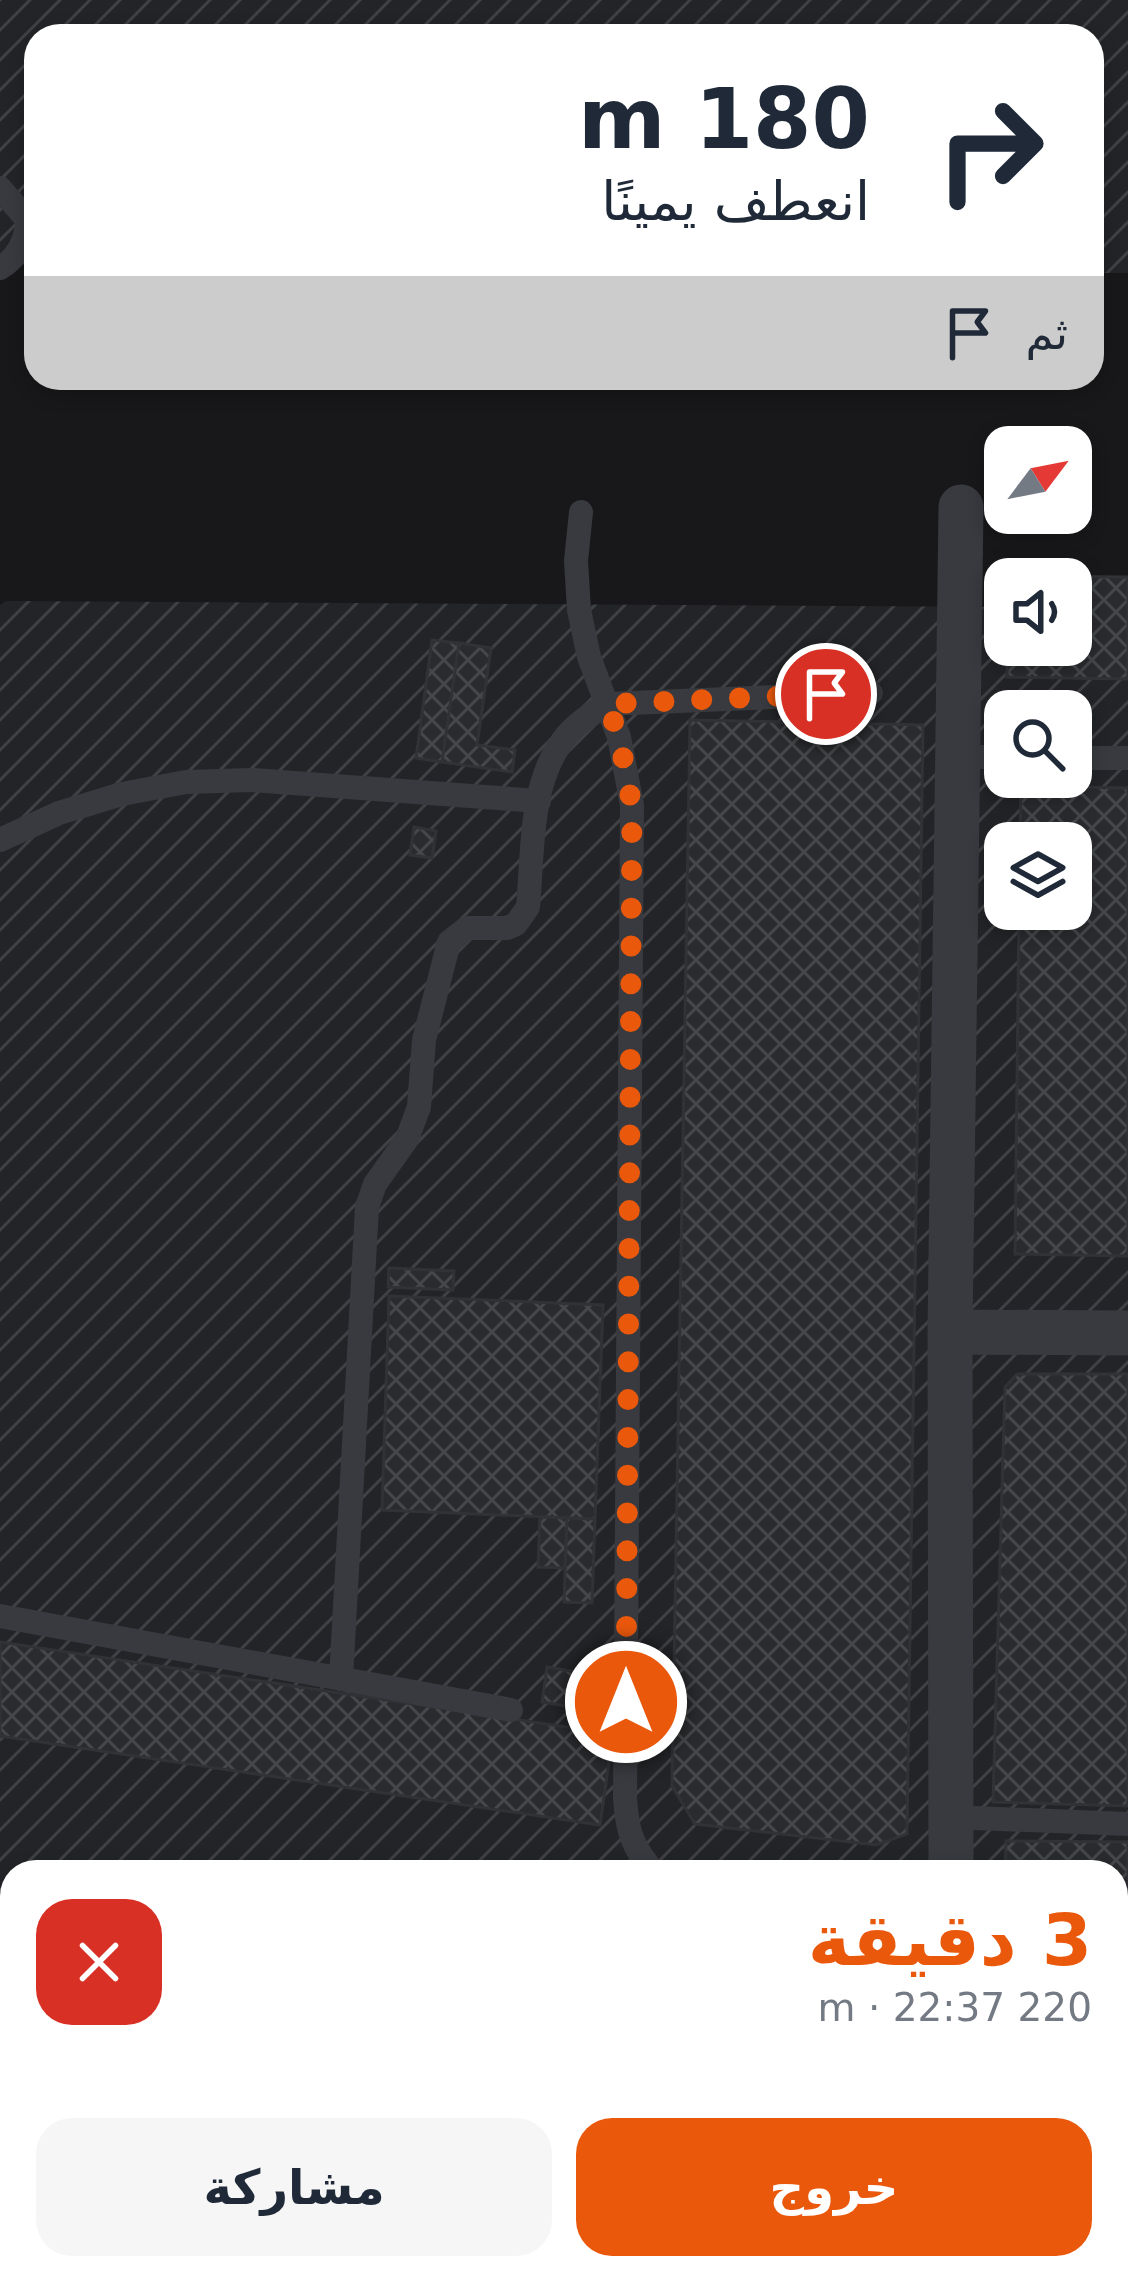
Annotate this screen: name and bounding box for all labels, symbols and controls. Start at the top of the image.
text: 180 m [578,70,870,168]
icon: right [912,72,1068,228]
text: انعطف يمينًا [601,170,870,233]
icon: arrive [936,300,1002,366]
text: ثم [1026,307,1068,360]
north arrow [984,426,1092,534]
map controls [984,426,1092,930]
button: sound [984,558,1092,666]
pin [775,643,877,745]
icon: arrive [793,661,859,727]
button: search [984,690,1092,798]
button: layers [984,822,1092,930]
position arrow [563,1639,689,1765]
text: 3 دقيقة [808,1898,1092,1982]
button: close [36,1899,162,2025]
text: 220 m · 22:37 [818,1985,1092,2030]
button: مشاركة [36,2118,552,2256]
button: خروج [576,2118,1092,2256]

